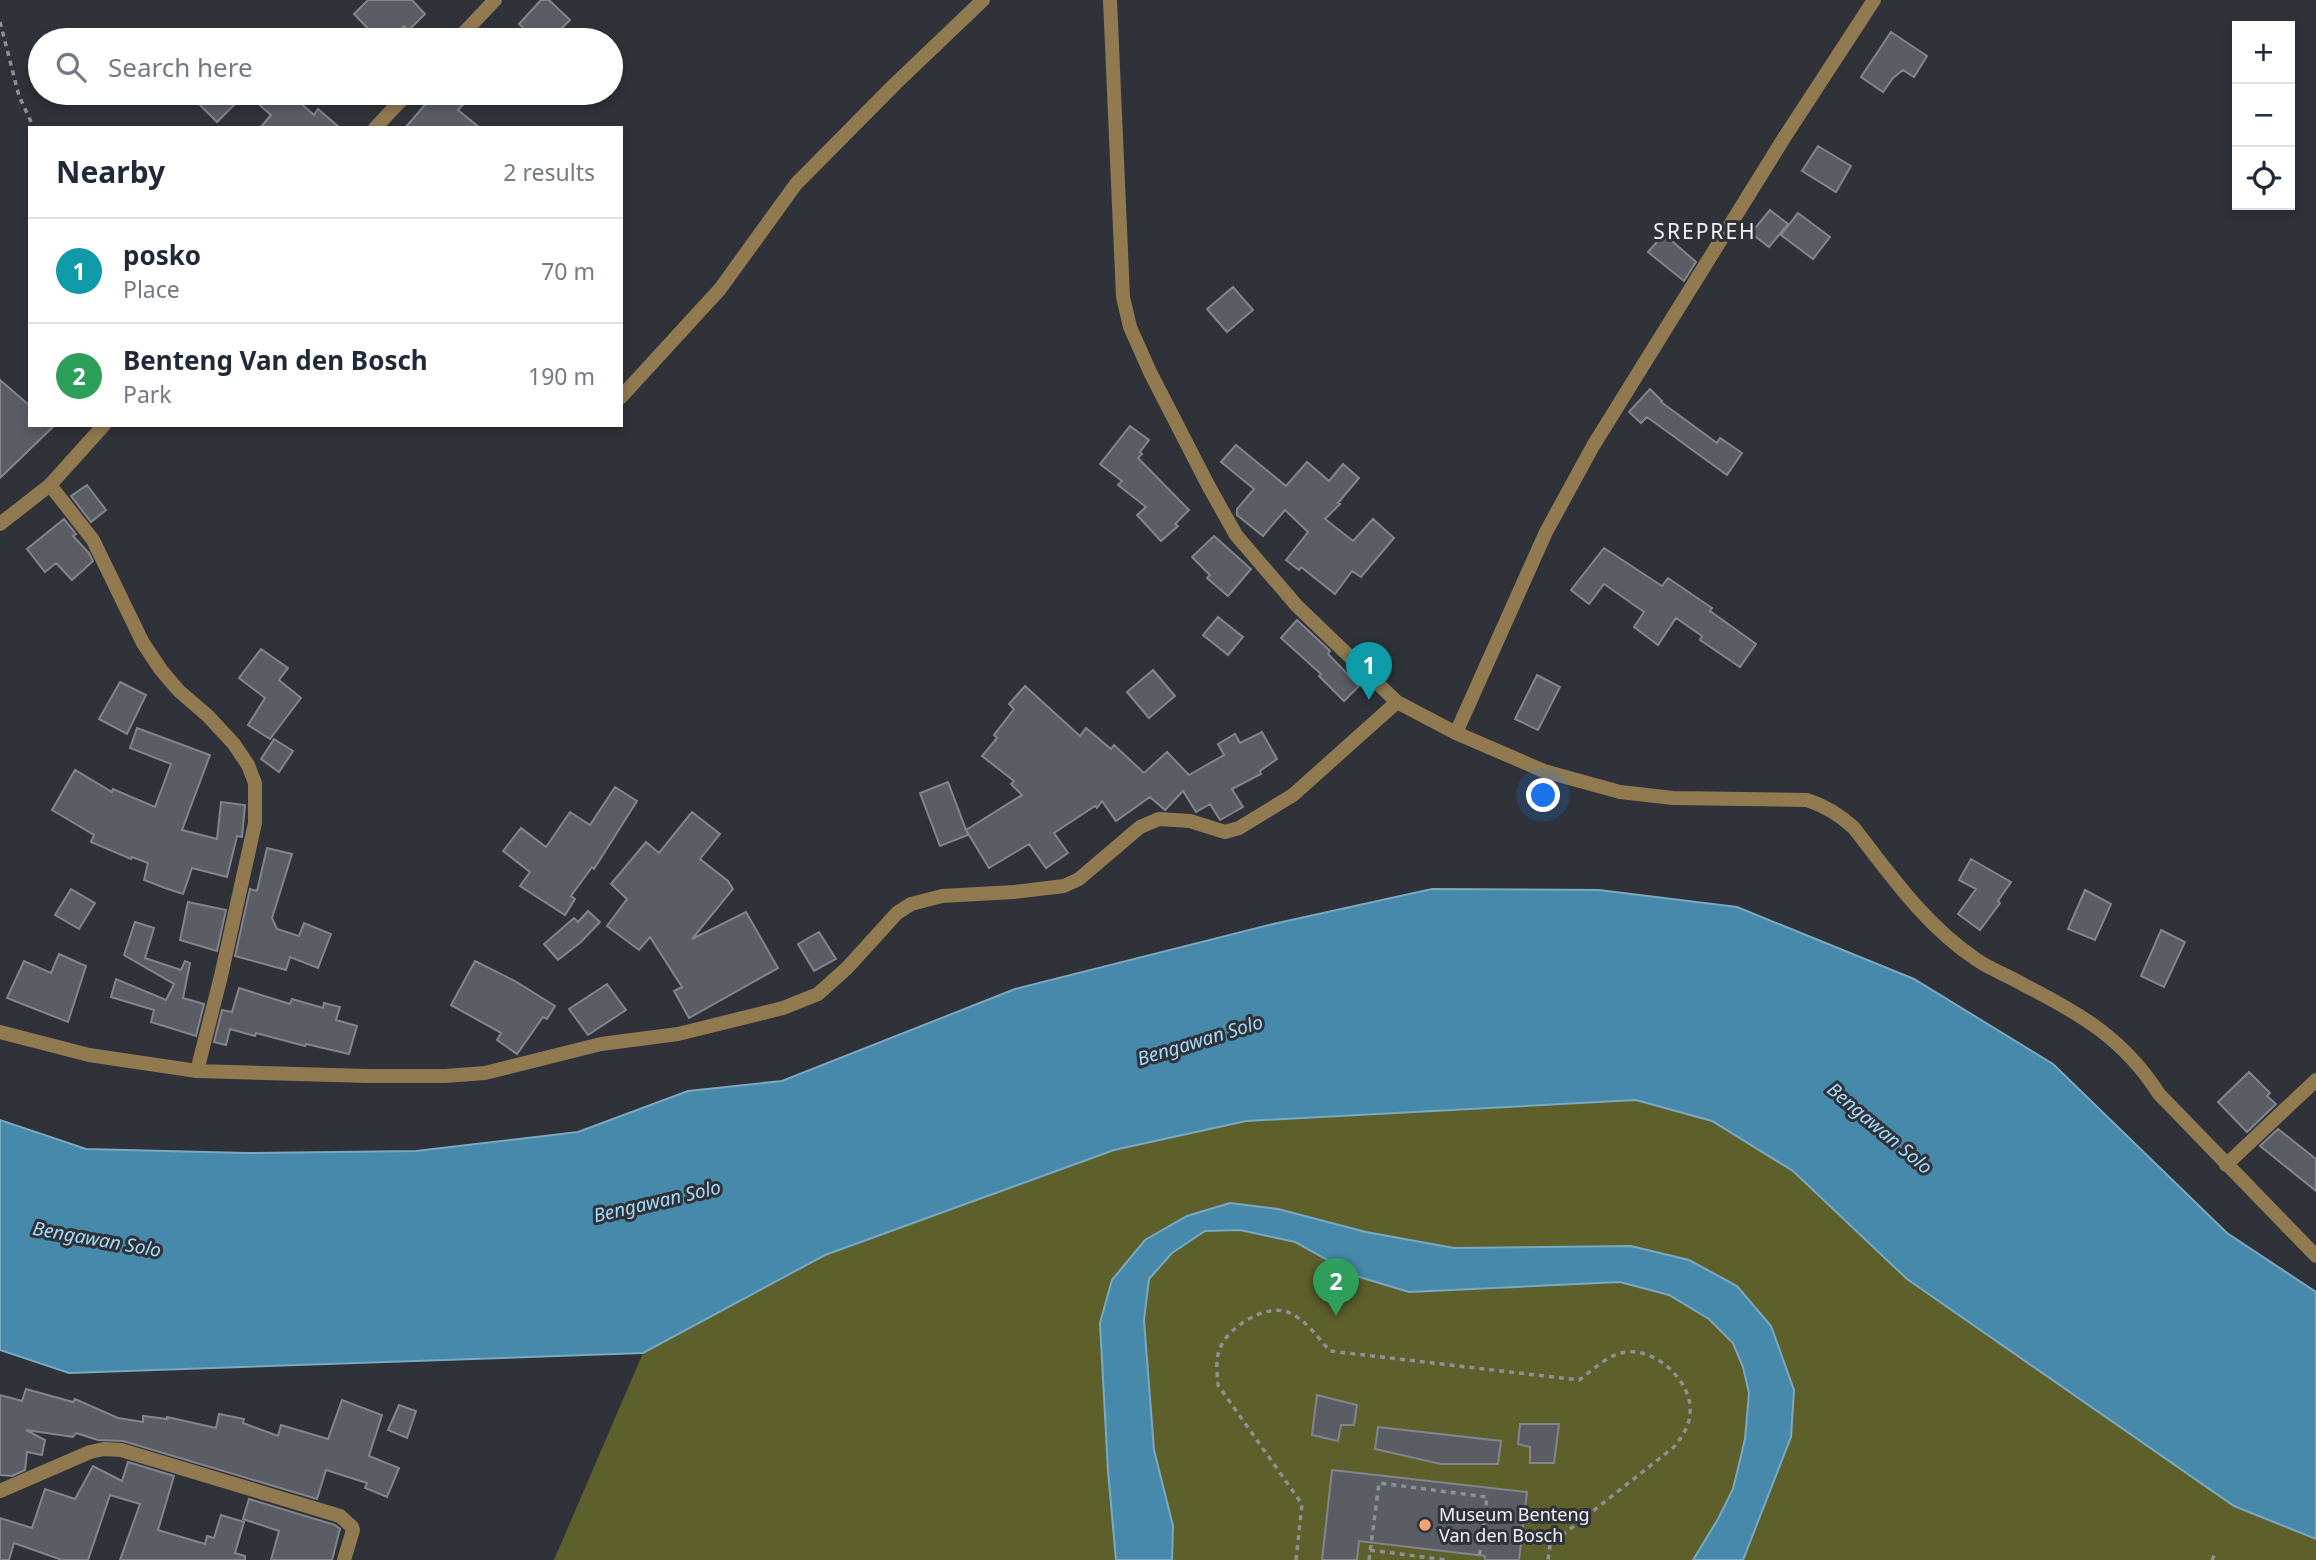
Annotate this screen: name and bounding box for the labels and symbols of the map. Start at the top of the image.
district label: SREPREH [1653,217,1757,245]
pin: 1 [1346,642,1392,700]
your location [1526,778,1560,812]
water label: Bengawan Solo [1134,1009,1266,1071]
water label: Bengawan Solo [1822,1076,1938,1180]
water label: Bengawan Solo [591,1174,723,1228]
water label: Bengawan Solo [31,1215,163,1263]
pin: 2 [1313,1258,1359,1316]
place label: Museum Benteng Van den Bosch [1439,1502,1590,1547]
marker: Museum Benteng Van den Bosch [1417,1517,1433,1533]

